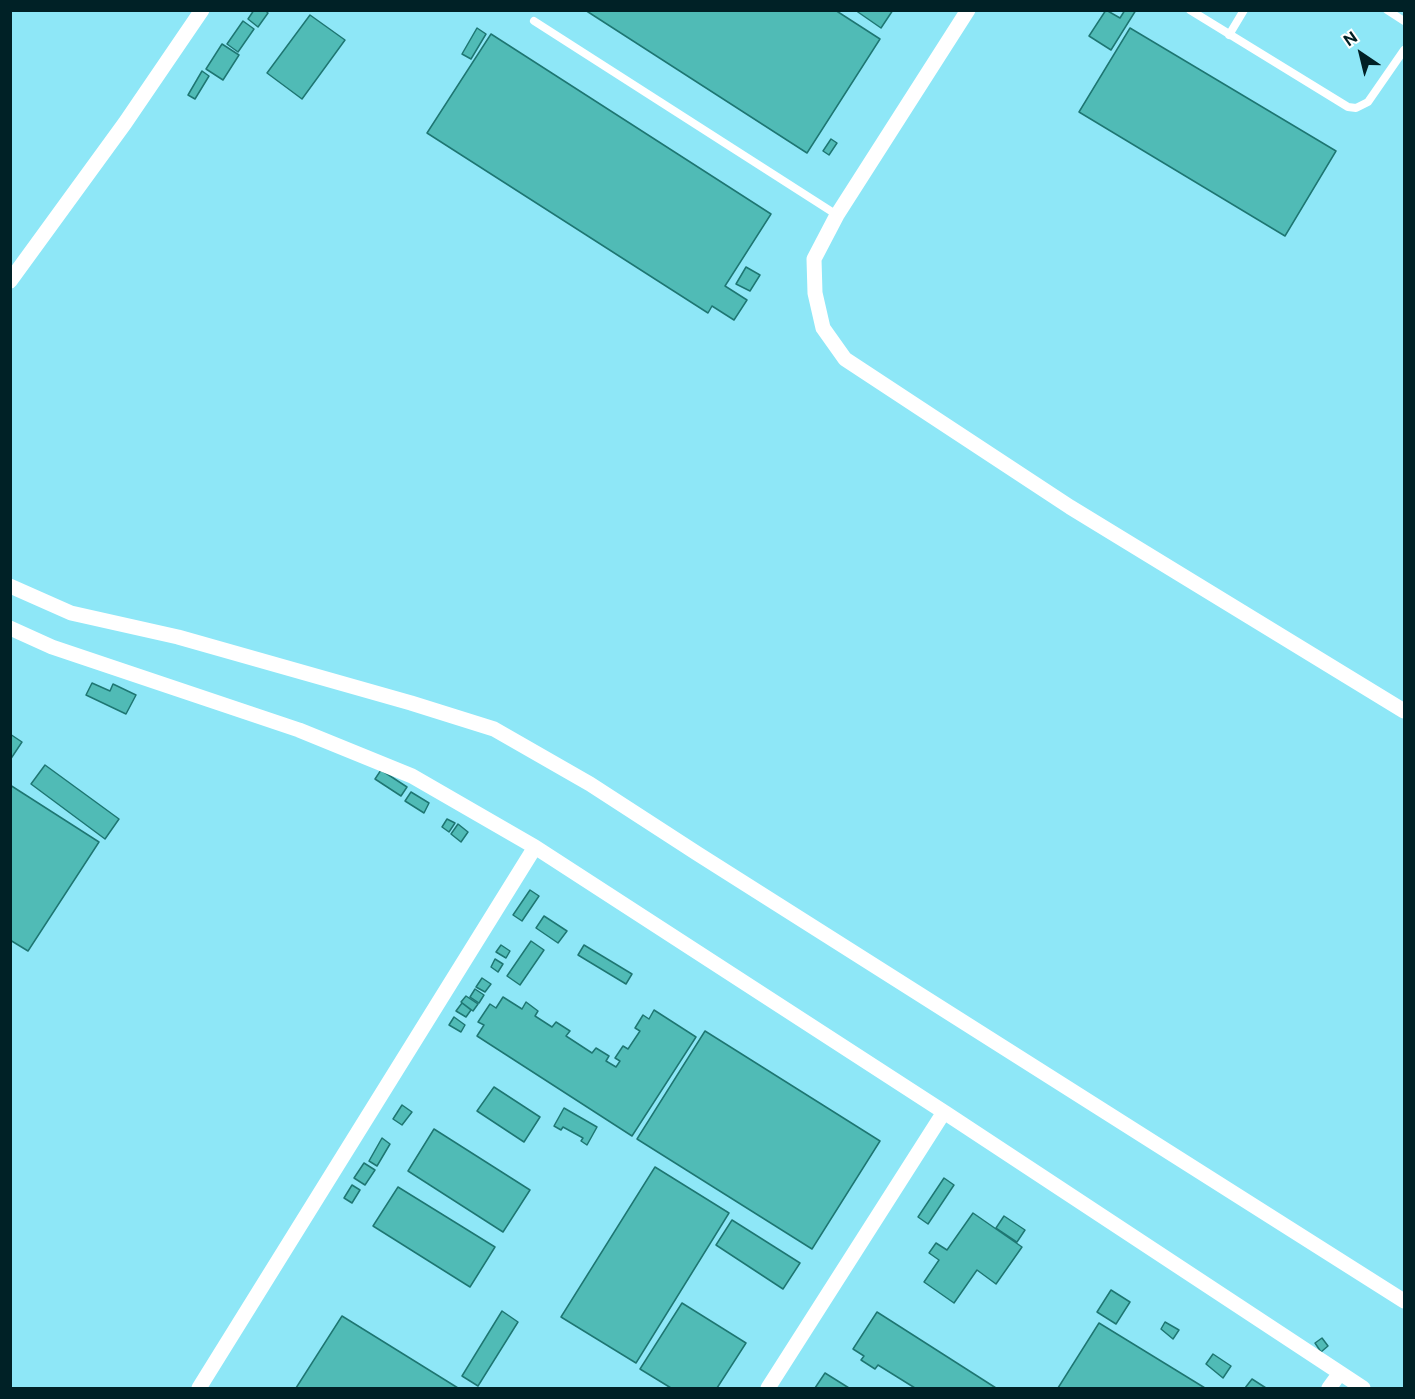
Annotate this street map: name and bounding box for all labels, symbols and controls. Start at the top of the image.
north arrow [1331,24,1391,84]
text: N [1340,27,1361,50]

